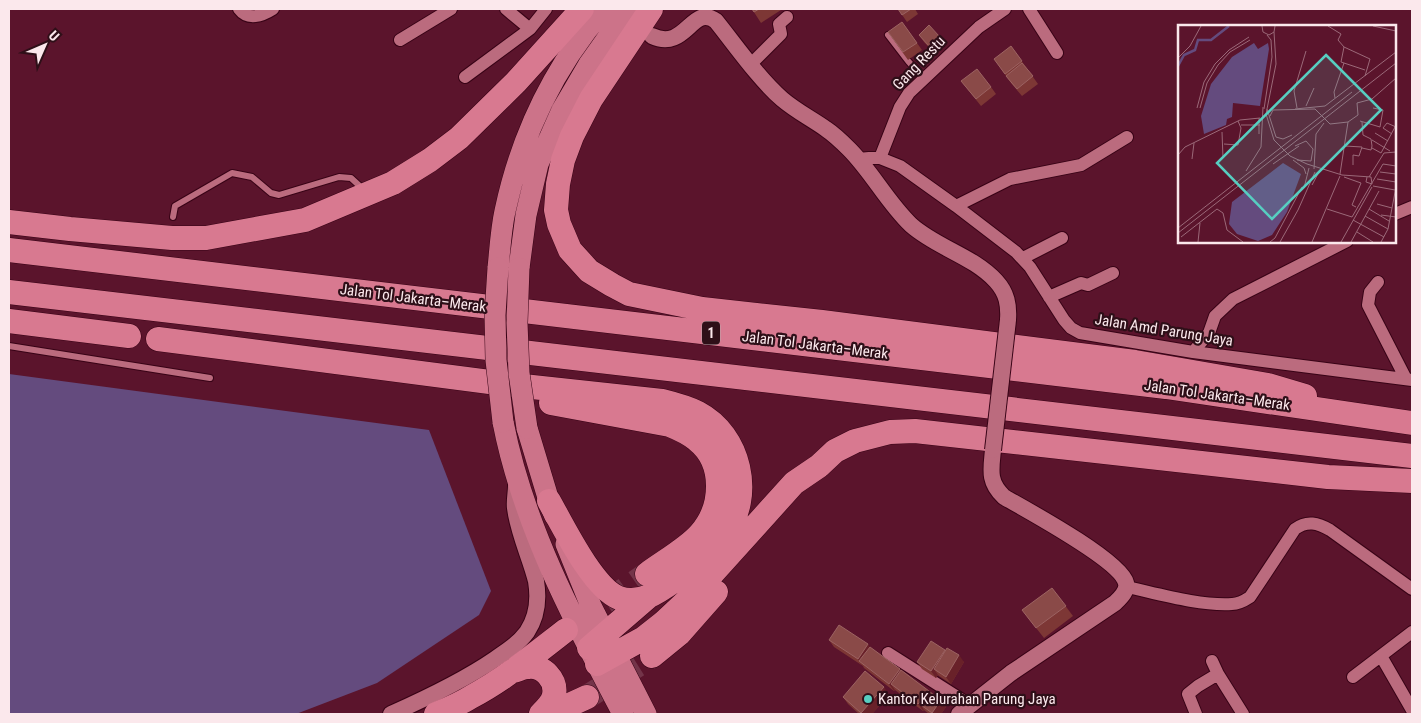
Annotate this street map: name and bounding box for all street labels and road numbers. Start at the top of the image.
street label: Gang Restu [889,32,949,94]
street label: Jalan Tol Jakarta–Merak [339,280,487,316]
street label: Jalan Amd Parung Jaya [1094,310,1234,350]
road number: 1 [702,322,720,344]
street label: Jalan Tol Jakarta–Merak [741,327,889,363]
street label: Jalan Tol Jakarta–Merak [1143,376,1291,414]

